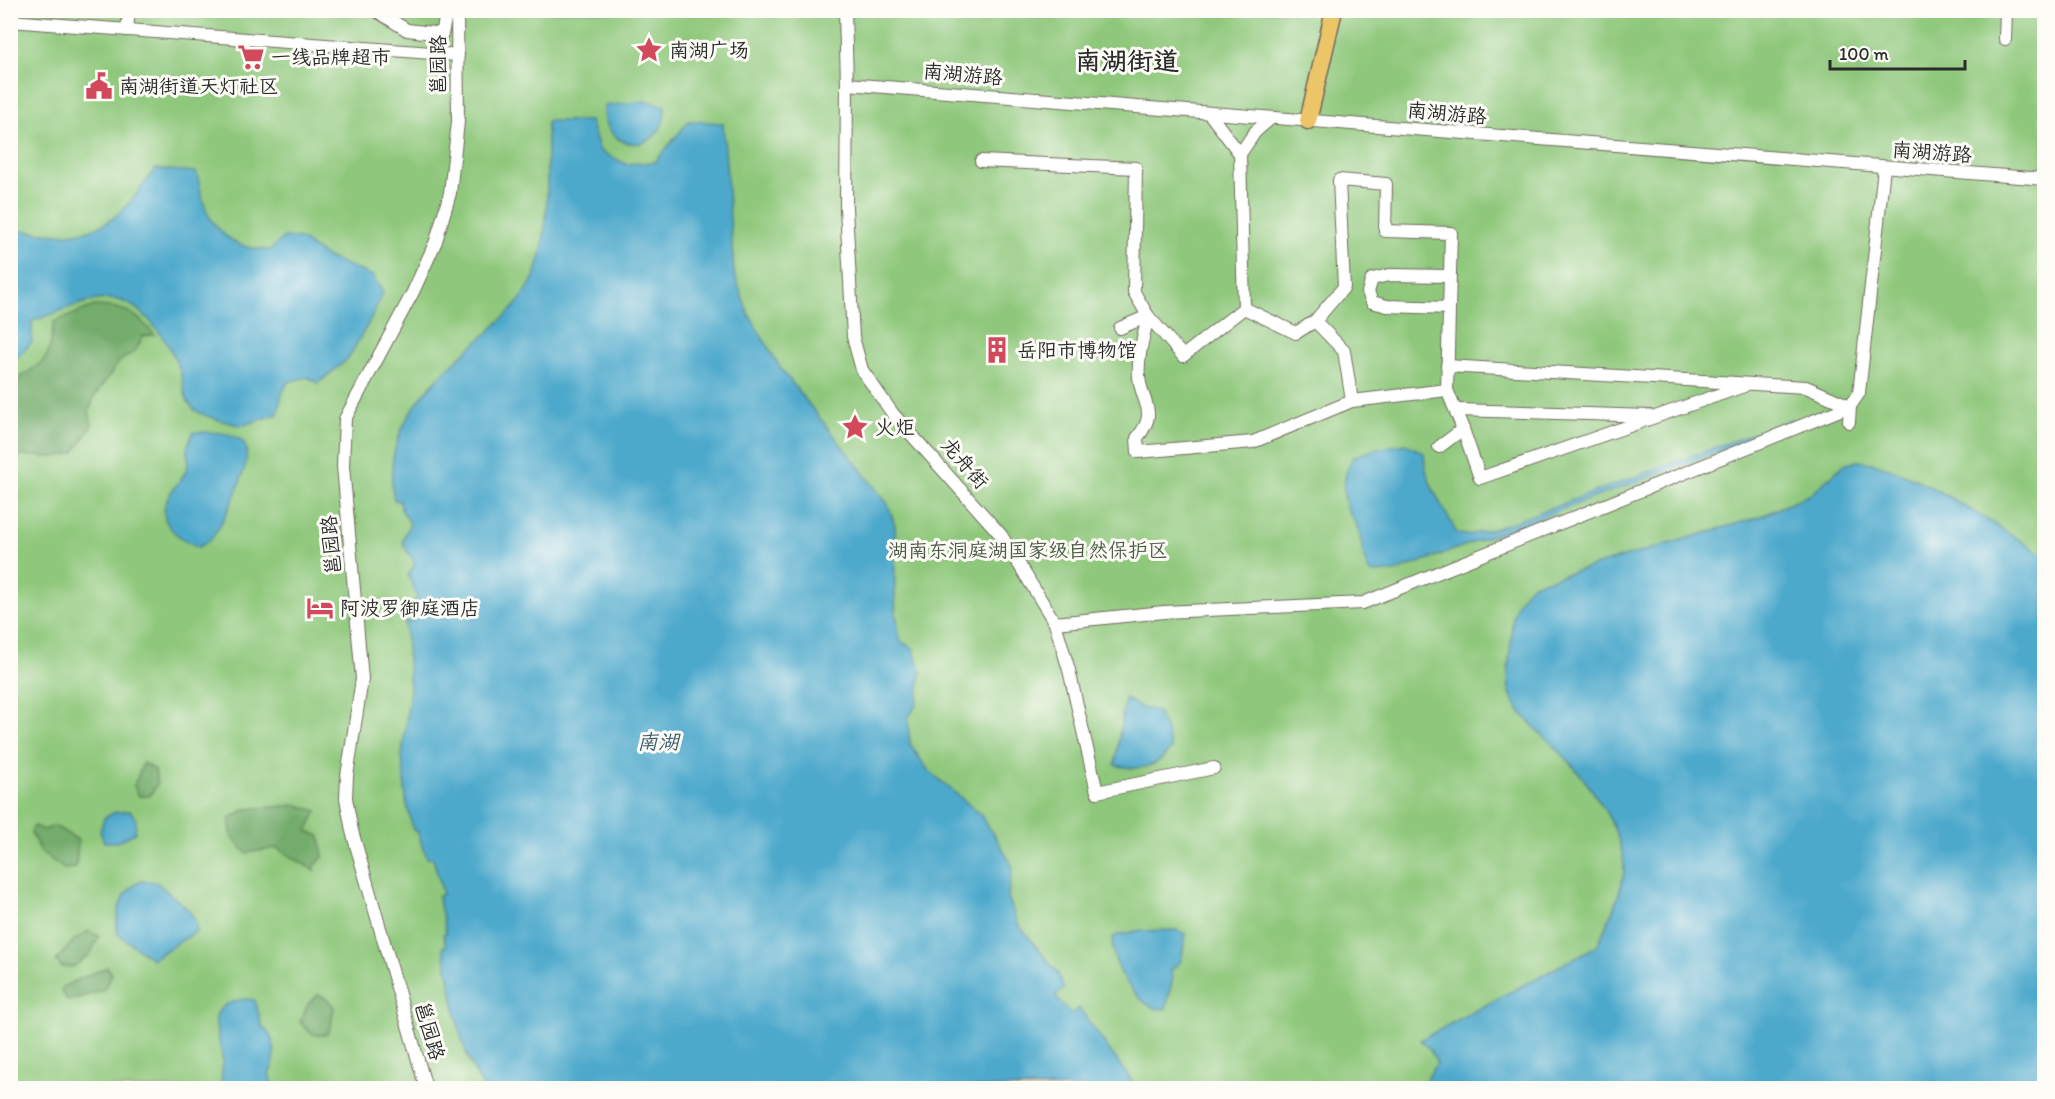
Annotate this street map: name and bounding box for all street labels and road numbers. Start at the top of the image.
street label: 邕园路 [426,34,450,95]
street label: 南湖游路 [922,59,1005,90]
street label: 南湖游路 [1406,98,1489,129]
street label: 南湖游路 [1891,137,1974,167]
street label: 龙舟街 [936,432,994,494]
street label: 邕园路 [316,513,346,576]
street label: 邕园路 [410,999,450,1064]

